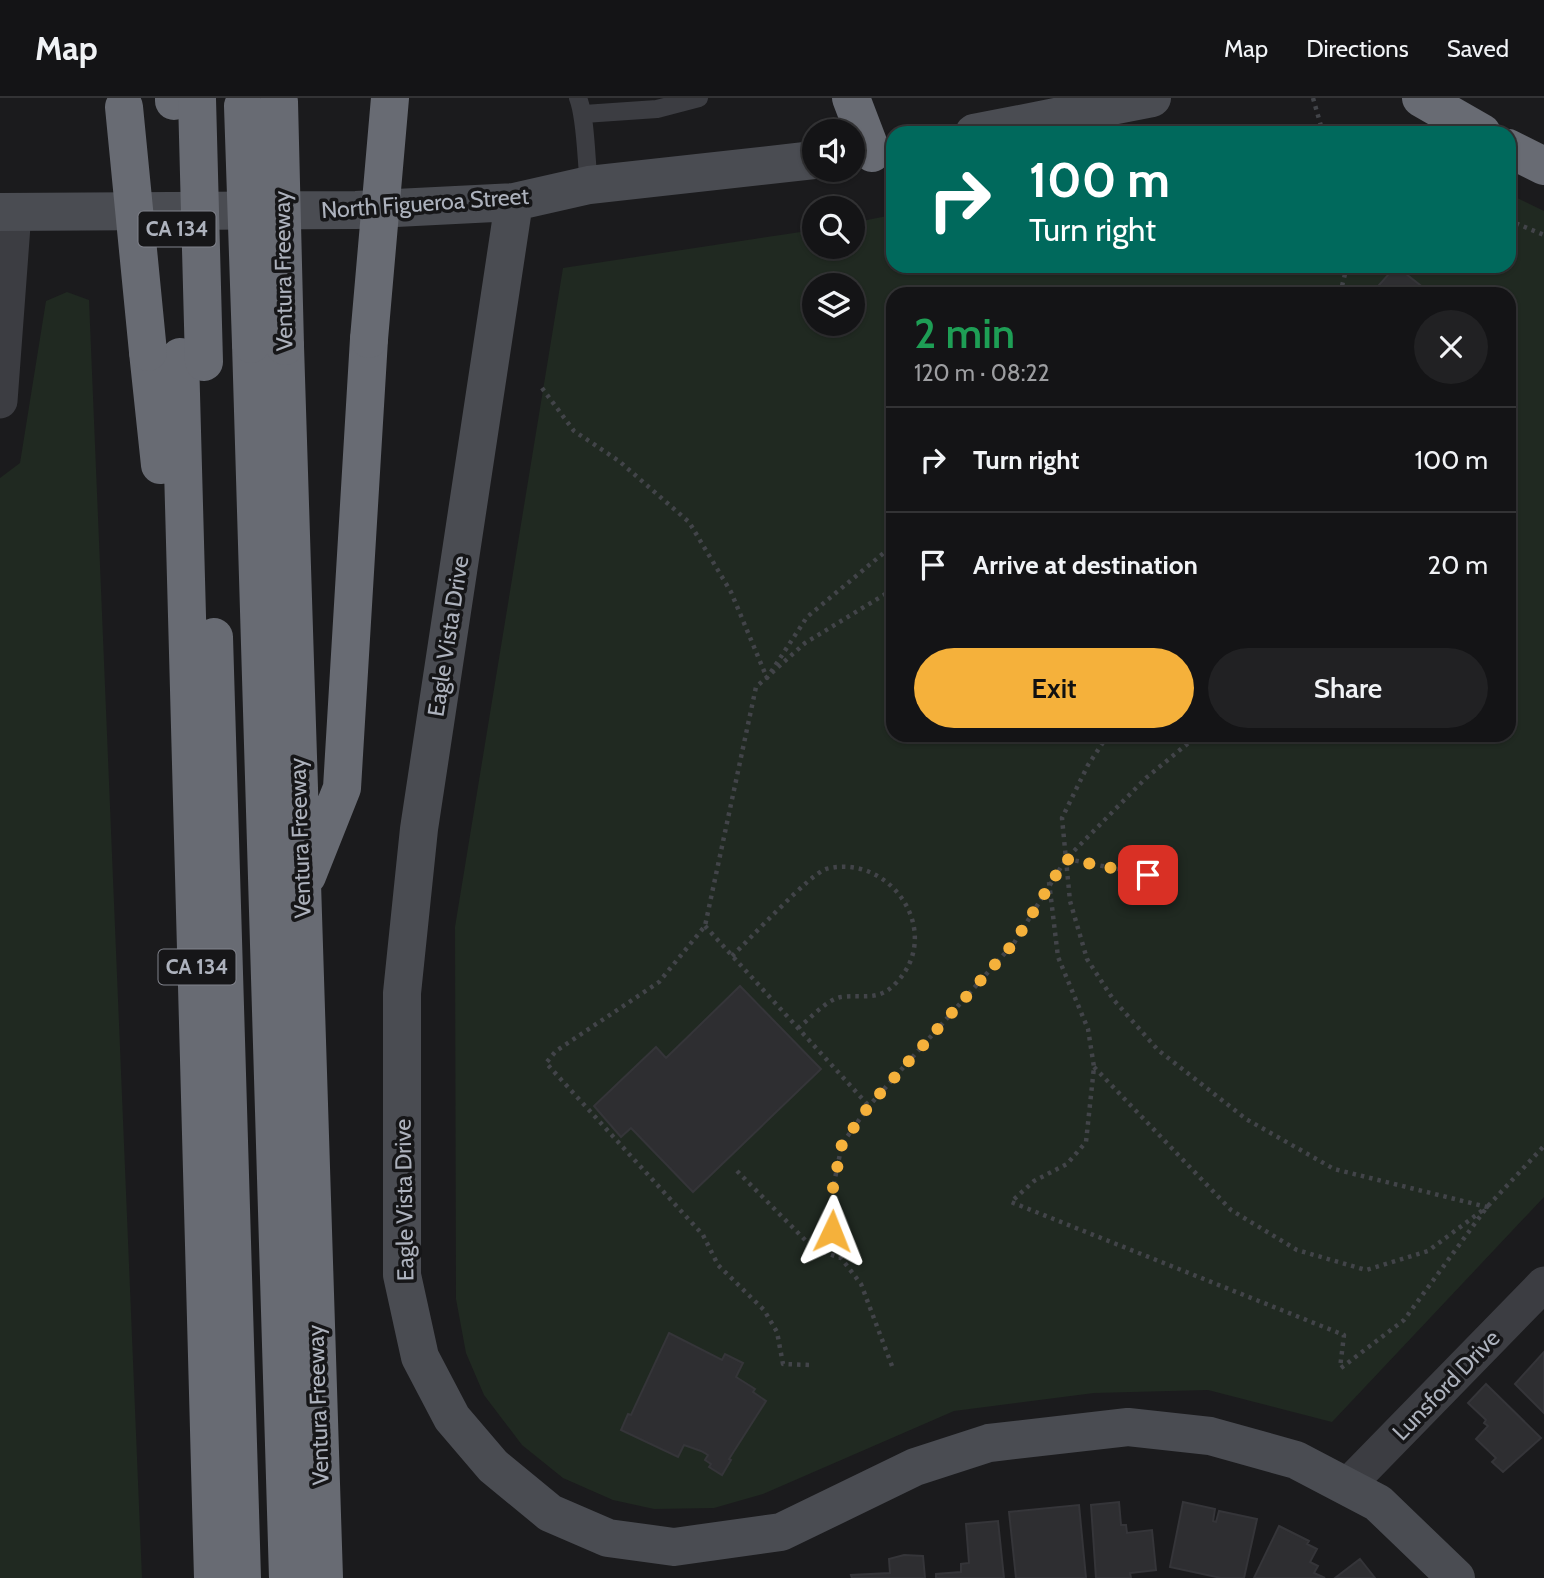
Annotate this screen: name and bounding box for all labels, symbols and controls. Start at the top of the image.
text: Map [35,28,98,68]
text: Map [1224,34,1268,63]
text: Directions [1306,34,1409,63]
text: Saved [1447,34,1509,63]
map controls [802,119,865,336]
button: sound [802,119,865,182]
text: 100 m [1029,150,1170,209]
icon: right [914,154,1005,245]
street label: North Figueroa Street [320,182,530,224]
street label: Ventura Freeway [268,190,298,351]
button: search [802,196,865,259]
text: Turn right [1029,210,1156,249]
road number: CA 134 [138,212,216,246]
button: layers [802,273,865,336]
text: 2 min [914,307,1015,359]
button: close [1414,310,1488,384]
text: 120 m · 08:22 [914,359,1050,387]
icon: right [914,441,952,479]
text: Turn right [973,444,1079,476]
text: 100 m [1415,444,1488,476]
icon: arrive [914,546,952,584]
text: Arrive at destination [973,549,1198,581]
text: 20 m [1428,549,1488,581]
street label: Eagle Vista Drive [421,553,475,718]
button: Exit [914,648,1194,728]
button: Share [1208,648,1488,728]
street label: Ventura Freeway [283,757,317,919]
pin [1118,845,1178,905]
icon: arrive [1129,856,1167,894]
road number: CA 134 [158,950,235,984]
street label: Eagle Vista Drive [389,1118,419,1281]
position arrow [795,1194,869,1268]
street label: Ventura Freeway [301,1324,335,1486]
street label: Lunsford Drive [1386,1324,1506,1446]

